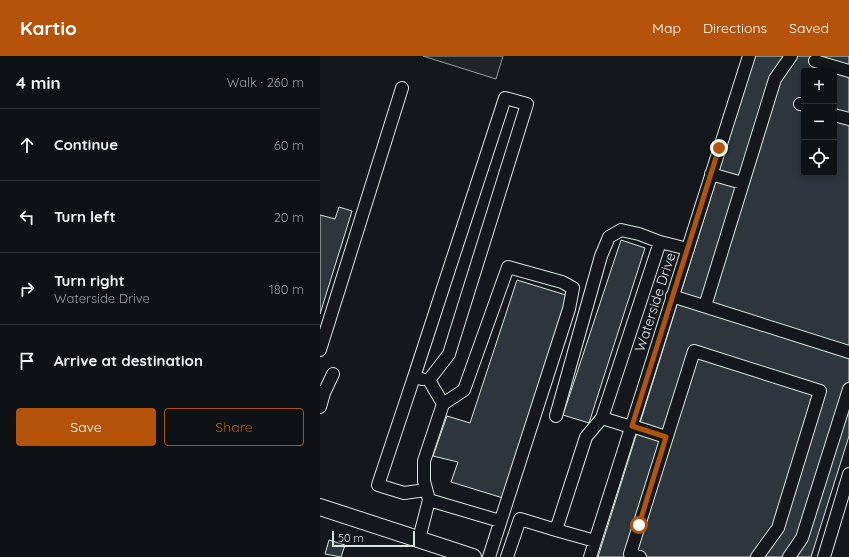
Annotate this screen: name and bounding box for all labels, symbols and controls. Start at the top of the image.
text: Kartio [20,16,77,40]
text: Map [652,19,681,37]
text: Directions [703,19,767,37]
text: Saved [789,19,829,37]
map controls [801,68,837,176]
button: + [801,68,837,104]
text: 4 min [16,72,61,93]
text: Walk · 260 m [227,74,304,90]
button: − [801,104,837,140]
icon: ahead [16,134,38,156]
text: Continue [54,135,118,154]
text: 60 m [274,137,304,153]
route end [710,139,728,157]
button: locate [801,140,837,176]
icon: left [16,206,38,228]
text: Turn left [54,207,116,226]
text: 20 m [274,209,304,225]
street label: Waterside Drive [630,250,680,354]
text: Turn right [54,271,125,290]
icon: right [16,278,38,300]
text: 180 m [269,281,304,297]
text: Waterside Drive [54,290,150,306]
icon: arrive [16,350,38,372]
text: Arrive at destination [54,351,203,370]
button: Save [16,408,156,446]
button: Share [164,408,304,446]
route start [630,516,648,534]
scale bar [332,529,415,548]
text: 50 m [338,531,364,545]

